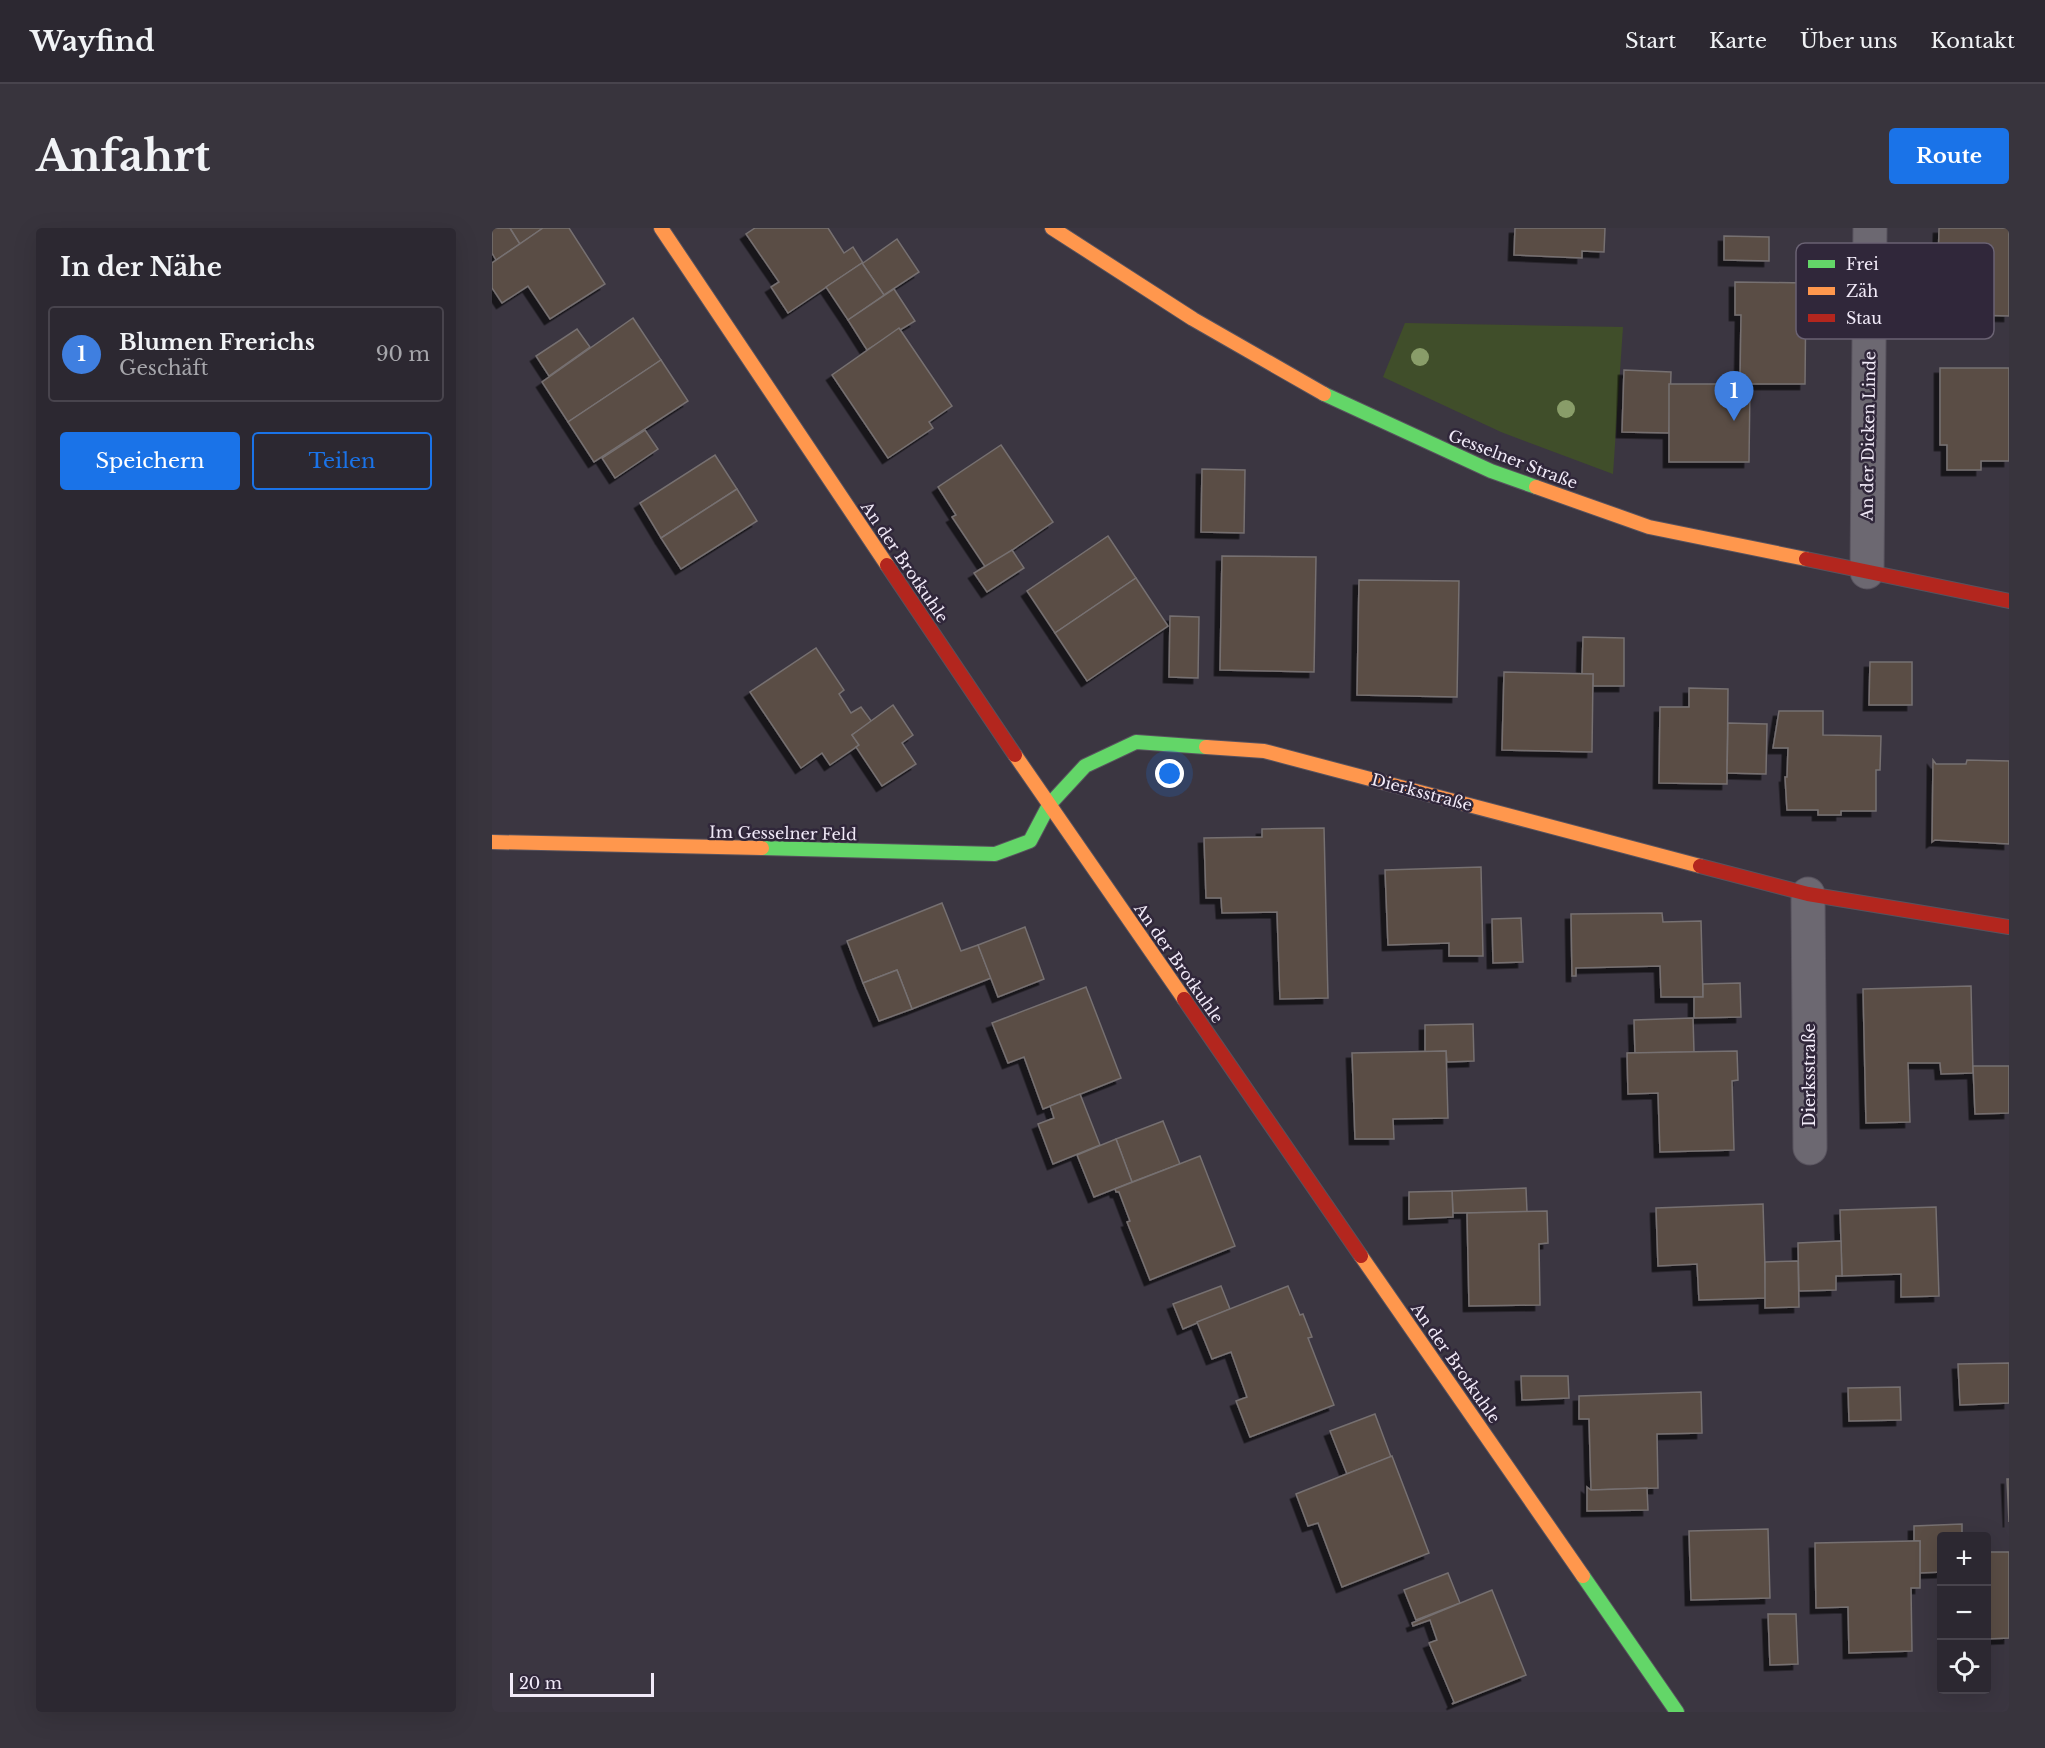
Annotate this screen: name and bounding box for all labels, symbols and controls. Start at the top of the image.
text: Wayfind [30,24,155,59]
text: Start [1625,28,1676,54]
text: Karte [1709,28,1767,54]
text: Über uns [1800,28,1898,54]
text: Kontakt [1931,28,2015,54]
button: Route [1889,128,2009,184]
text: Anfahrt [36,130,210,182]
legend [1796,243,1994,339]
text: In der Nähe [60,251,222,283]
text: Frei [1846,254,1879,274]
text: Zäh [1846,281,1878,301]
text: Stau [1846,308,1882,328]
text: Blumen Frerichs [119,329,315,356]
text: 1 [77,342,86,366]
text: 90 m [376,342,430,366]
street label: An der Dicken Linde [1857,351,1879,522]
text: Geschäft [119,356,208,380]
pin: 1 [1714,372,1754,421]
street label: Gesselner Straße [1446,425,1580,493]
button: Speichern [60,432,240,490]
button: Teilen [252,432,432,490]
street label: An der Brotkuhle [856,497,953,626]
your location [1155,759,1184,788]
street label: Dierksstraße [1369,769,1475,815]
street label: Im Gesselner Feld [709,822,857,844]
street label: An der Brotkuhle [1130,898,1228,1027]
street label: Dierksstraße [1799,1023,1819,1127]
street label: An der Brotkuhle [1407,1298,1505,1427]
map controls [1937,1532,1991,1694]
button: + [1937,1532,1991,1586]
button: − [1937,1586,1991,1640]
button: locate [1937,1640,1991,1694]
scale bar [510,1670,654,1698]
text: 20 m [519,1673,562,1693]

